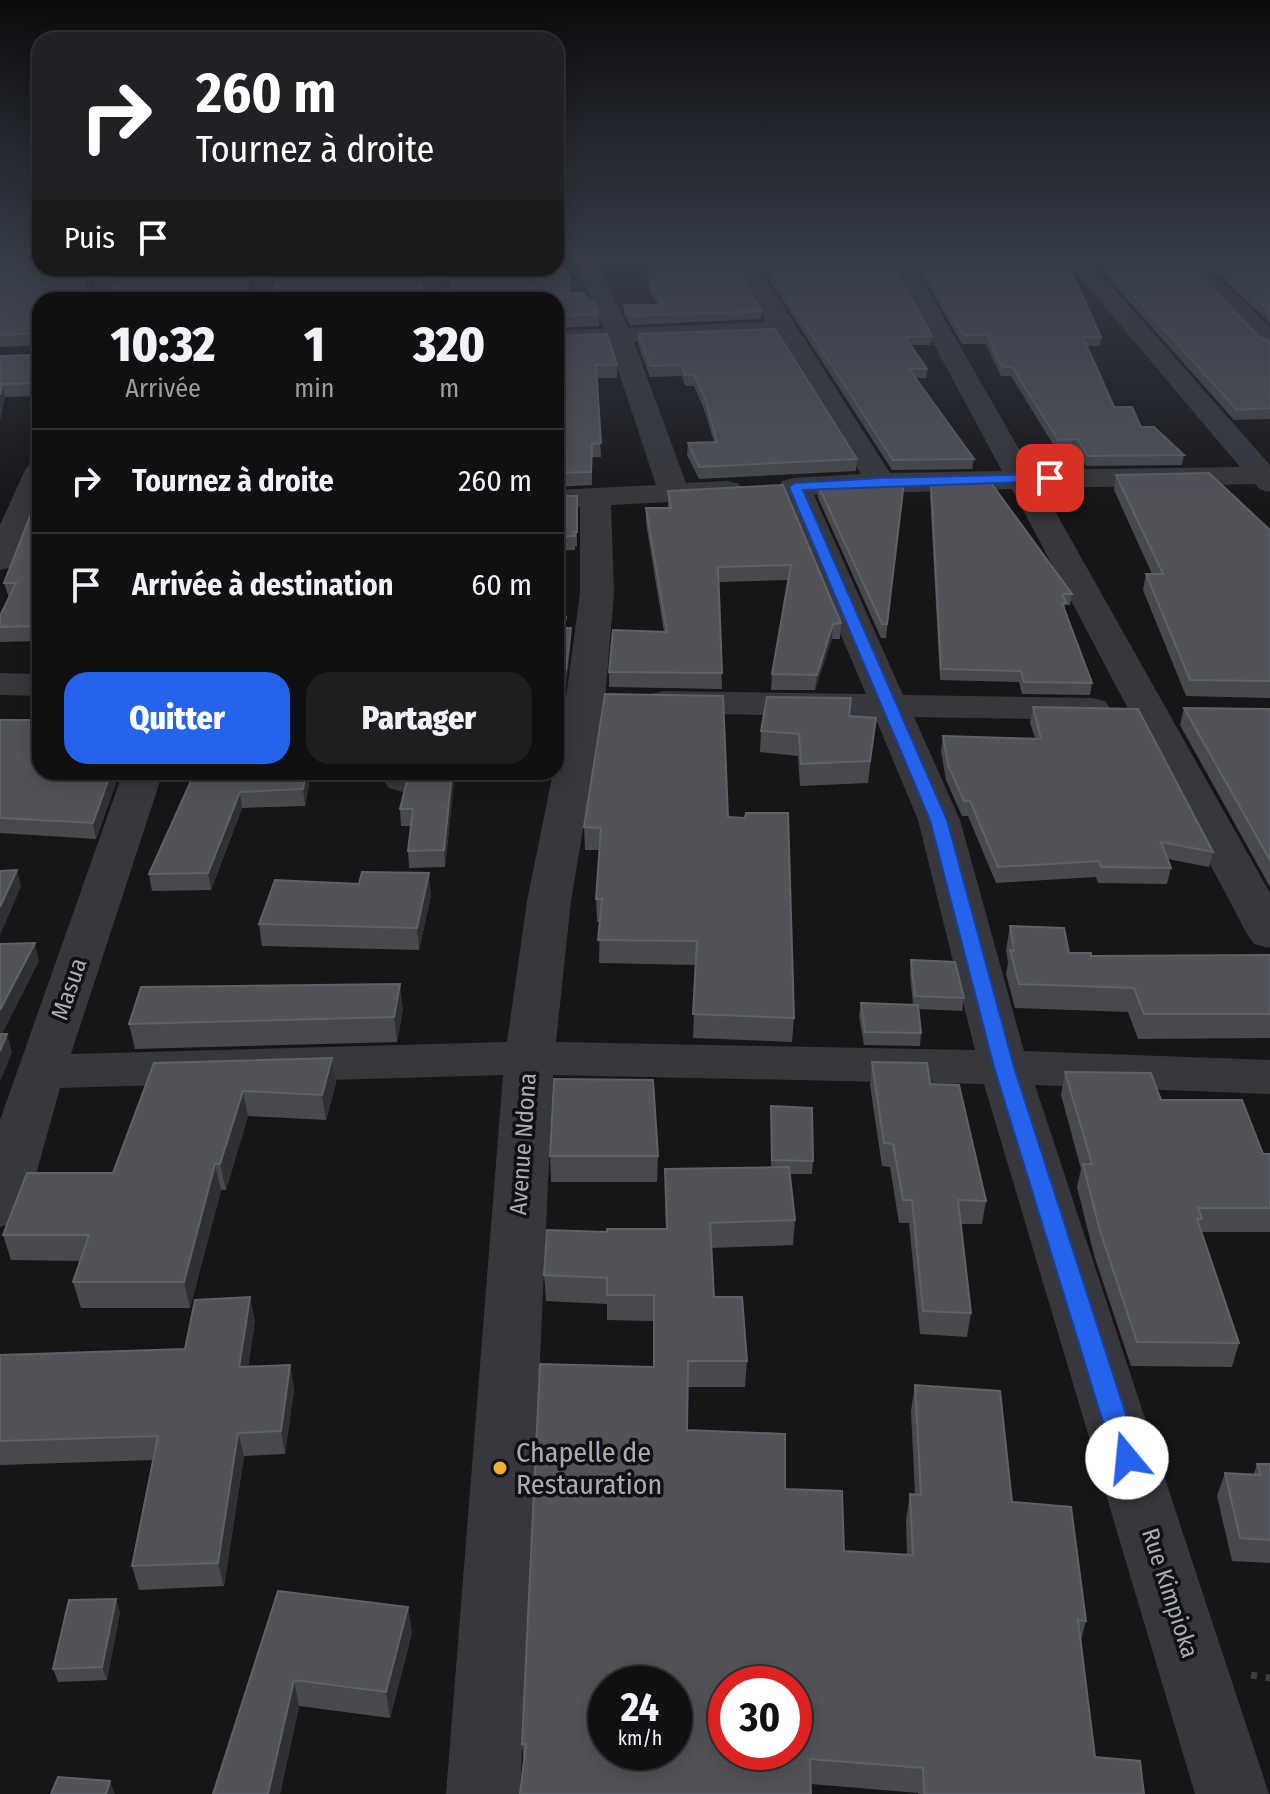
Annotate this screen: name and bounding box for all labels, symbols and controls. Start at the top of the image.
text: 260 m [196,60,336,127]
icon: right [64,64,168,168]
text: Tournez à droite [196,128,434,172]
icon: arrive [131,216,175,260]
text: Puis [64,220,115,256]
text: 10:32 [111,316,215,374]
text: 1 [304,316,325,374]
text: 320 [413,316,485,374]
text: Arrivée [125,373,201,404]
text: min [294,373,334,404]
text: m [439,373,459,404]
pin [1016,444,1084,512]
icon: arrive [1028,456,1072,500]
icon: right [64,459,108,503]
text: Tournez à droite [132,463,334,499]
text: 260 m [458,463,532,499]
icon: arrive [64,563,108,607]
text: Arrivée à destination [132,567,393,603]
text: 60 m [471,567,532,603]
button: Quitter [64,672,290,764]
button: Partager [306,672,532,764]
street label: Masua [45,955,93,1023]
street label: Avenue Ndona [504,1072,542,1216]
position arrow [1085,1416,1169,1500]
place label: Chapelle de Restauration [516,1436,662,1501]
marker: Chapelle de Restauration [491,1459,509,1477]
street label: Rue Kimpioka [1136,1525,1204,1661]
speed limit sign: 30 [708,1666,812,1770]
text: 24 [621,1684,659,1732]
text: km/h [618,1726,662,1750]

